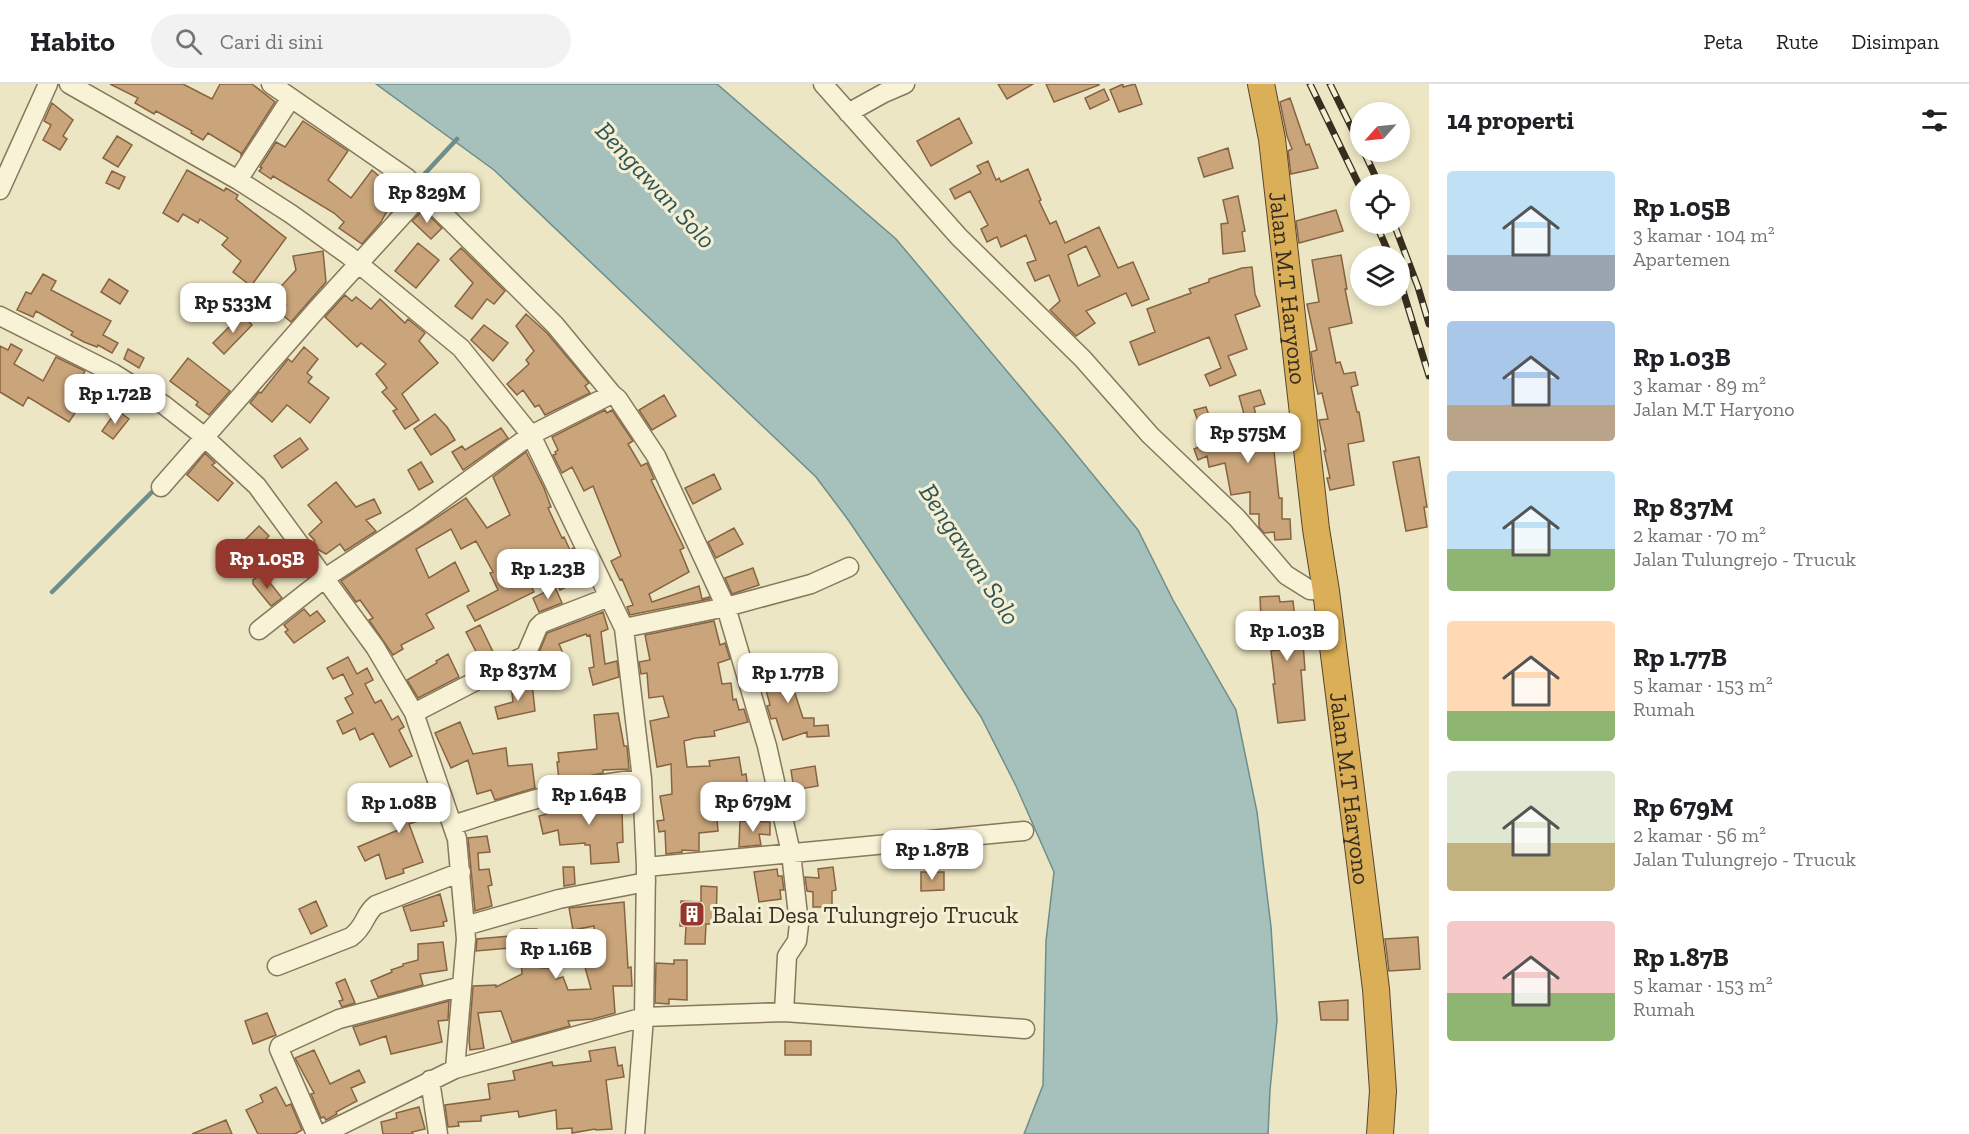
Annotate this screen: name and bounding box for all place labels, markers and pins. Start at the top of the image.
pin: Rp 829M [372,173,482,224]
pin: Rp 533M [178,283,288,334]
pin: Rp 1.72B [53,374,177,425]
pin: Rp 575M [1193,413,1303,464]
pin: Rp 1.05B [205,539,329,590]
pin: Rp 1.23B [486,549,610,600]
pin: Rp 1.03B [1225,611,1349,662]
pin: Rp 837M [463,651,573,702]
pin: Rp 1.77B [726,653,850,704]
pin: Rp 1.64B [527,775,651,826]
pin: Rp 679M [698,782,808,833]
pin: Rp 1.08B [337,783,461,834]
pin: Rp 1.87B [870,830,994,881]
building icon: Balai Desa Tulungrejo Trucuk [677,899,707,929]
place label: Balai Desa Tulungrejo Trucuk [712,900,1019,929]
pin: Rp 1.16B [494,929,618,980]

